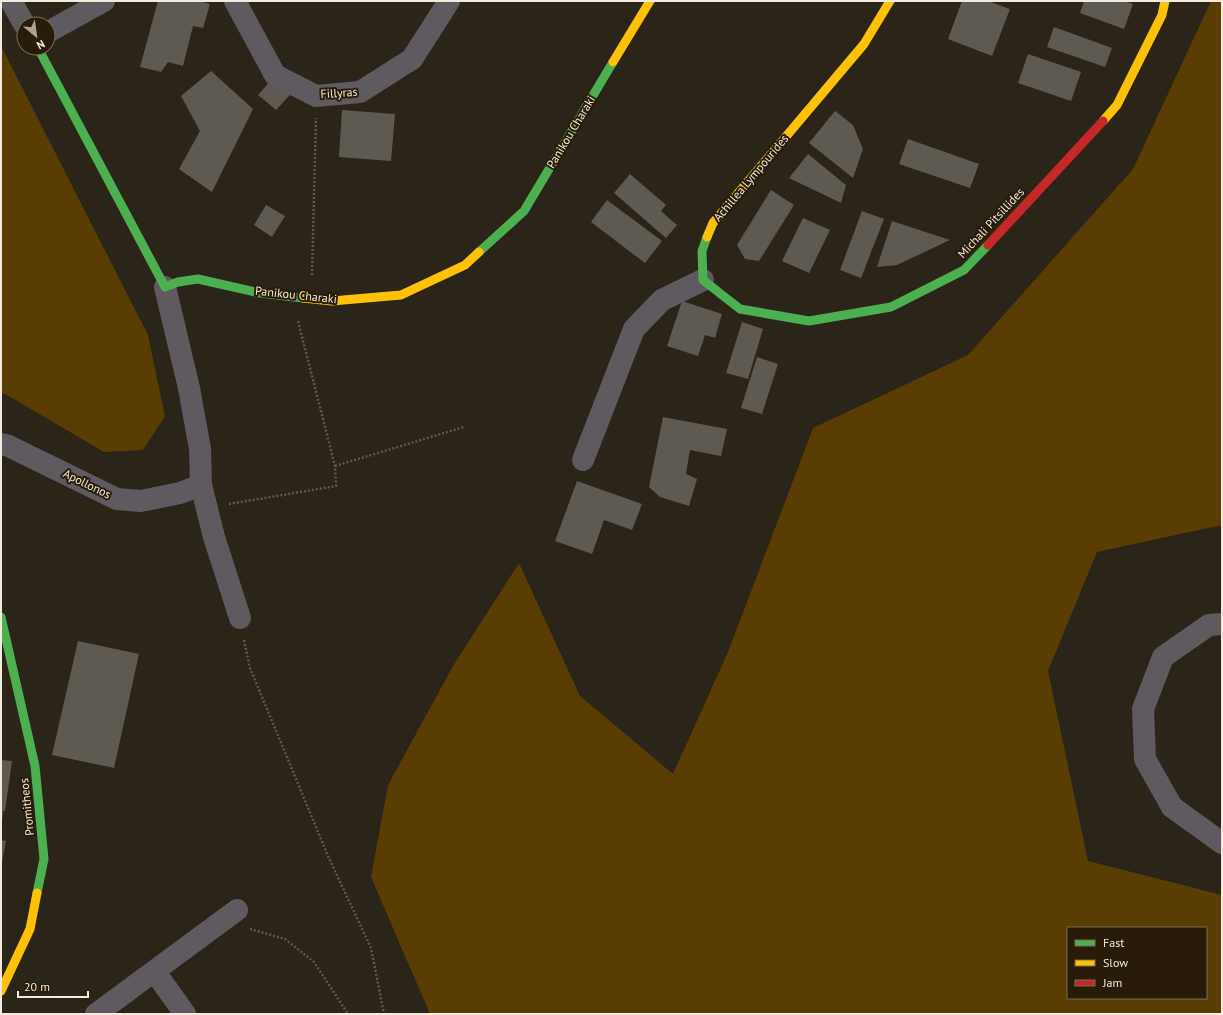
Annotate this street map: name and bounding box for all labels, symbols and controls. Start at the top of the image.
north arrow [16,16,56,56]
text: N [34,37,47,53]
street label: Fillyras [320,84,358,101]
street label: Panikou Charaki [543,93,598,171]
street label: Achillea Lympourides [710,131,791,224]
street label: Michali Pitsillides [954,184,1027,261]
street label: Panikou Charaki [254,283,338,306]
street label: Apollonos [61,466,114,502]
street label: Promitheos [16,778,37,837]
legend [1067,927,1207,999]
text: Fast [1103,935,1124,950]
text: Slow [1103,955,1128,970]
scale bar [18,973,88,999]
text: Jam [1102,975,1122,990]
text: 20 m [24,979,50,994]

